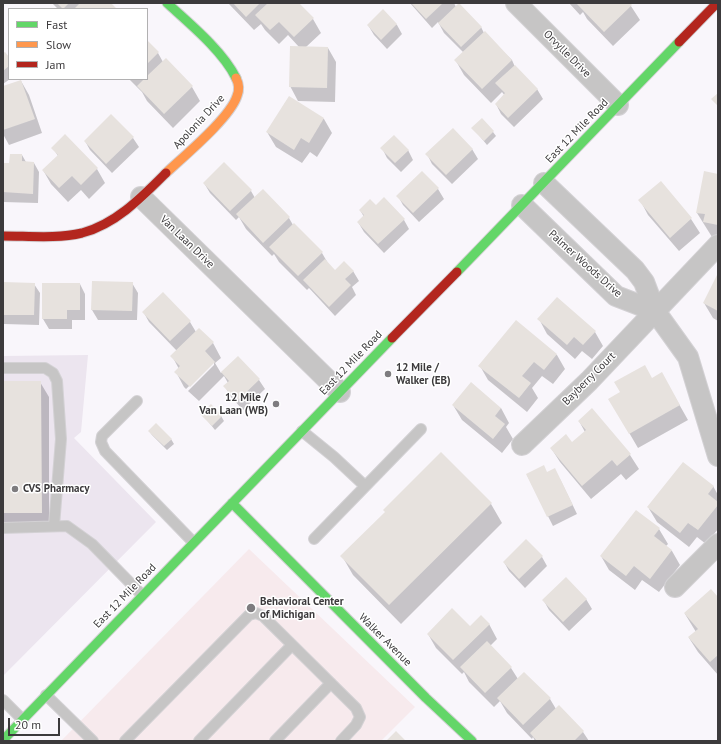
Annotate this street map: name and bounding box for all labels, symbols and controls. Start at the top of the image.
legend [8,8,148,80]
text: Fast [46,17,67,32]
street label: Orvylle Drive [541,28,593,80]
text: Slow [46,37,71,52]
text: Jam [46,57,65,72]
street label: Apolonia Drive [171,92,227,152]
street label: East 12 Mile Road [543,96,611,166]
street label: Van Laan Drive [157,213,217,271]
street label: Palmer Woods Drive [546,228,624,300]
street label: East 12 Mile Road [317,328,385,398]
street label: Bayberry Court [560,350,618,408]
place label: 12 Mile / Walker (EB) [396,361,451,387]
marker: 12 Mile / Walker (EB) [383,369,393,379]
place label: 12 Mile / Van Laan (WB) [199,391,268,417]
marker: 12 Mile / Van Laan (WB) [271,399,281,409]
place label: CVS Pharmacy [23,482,89,496]
marker: CVS Pharmacy [10,484,20,494]
street label: East 12 Mile Road [91,561,159,631]
place label: Behavioral Center of Michigan [260,595,344,621]
marker: Behavioral Center of Michigan [245,602,257,614]
street label: Walker Avenue [356,611,414,669]
scale bar [10,710,62,736]
text: 20 m [15,717,41,732]

